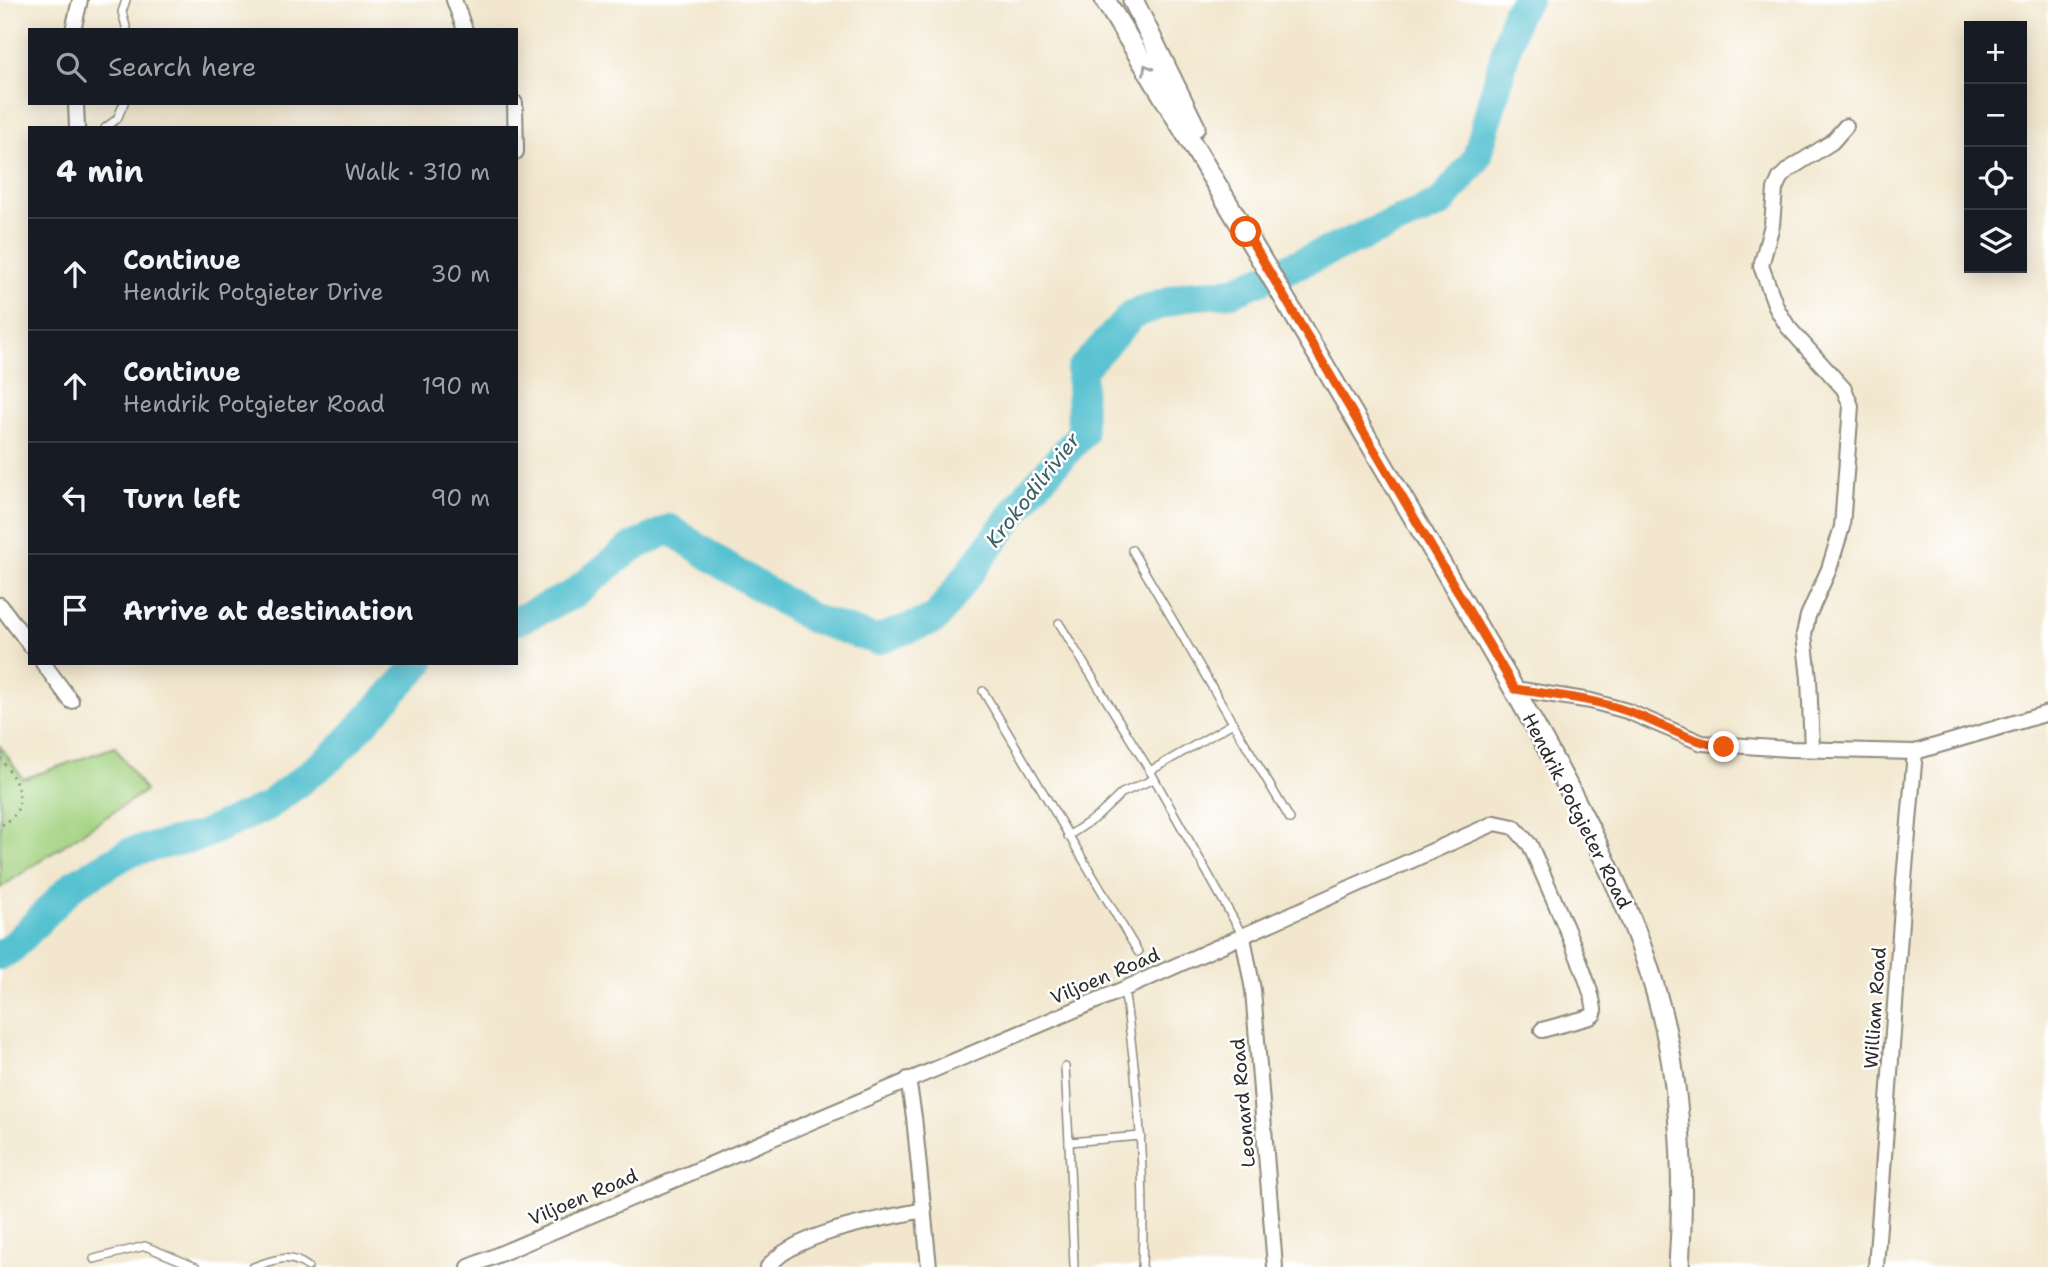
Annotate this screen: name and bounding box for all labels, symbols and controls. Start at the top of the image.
map controls [1964,21,2027,273]
button: + [1964,21,2027,84]
search box [28,28,518,105]
icon: search [52,48,90,86]
text: Search here [108,49,257,84]
one-way arrow [1142,64,1155,77]
button: − [1964,84,2027,147]
button: locate [1964,147,2027,210]
text: 4 min [56,151,143,192]
text: Walk · 310 m [345,157,490,187]
button: layers [1964,210,2027,273]
route start [1230,216,1261,247]
text: Continue [123,242,241,277]
icon: ahead [56,255,94,293]
text: 30 m [431,259,490,289]
text: Hendrik Potgieter Drive [123,277,384,307]
text: Continue [123,354,241,389]
icon: ahead [56,367,94,405]
text: 190 m [422,371,490,401]
text: Hendrik Potgieter Road [123,389,385,419]
water label: Krokodilrivier [979,426,1087,553]
icon: left [56,479,94,517]
text: Turn left [123,481,240,516]
text: 90 m [430,483,490,513]
icon: arrive [56,591,94,629]
text: Arrive at destination [123,593,413,628]
street label: Hendrik Potgieter Road [1517,709,1637,913]
route end [1708,731,1739,762]
street label: Viljoen Road [1046,942,1164,1010]
street label: William Road [1858,946,1892,1070]
street label: Leonard Road [1225,1037,1261,1169]
street label: Viljoen Road [524,1163,642,1231]

